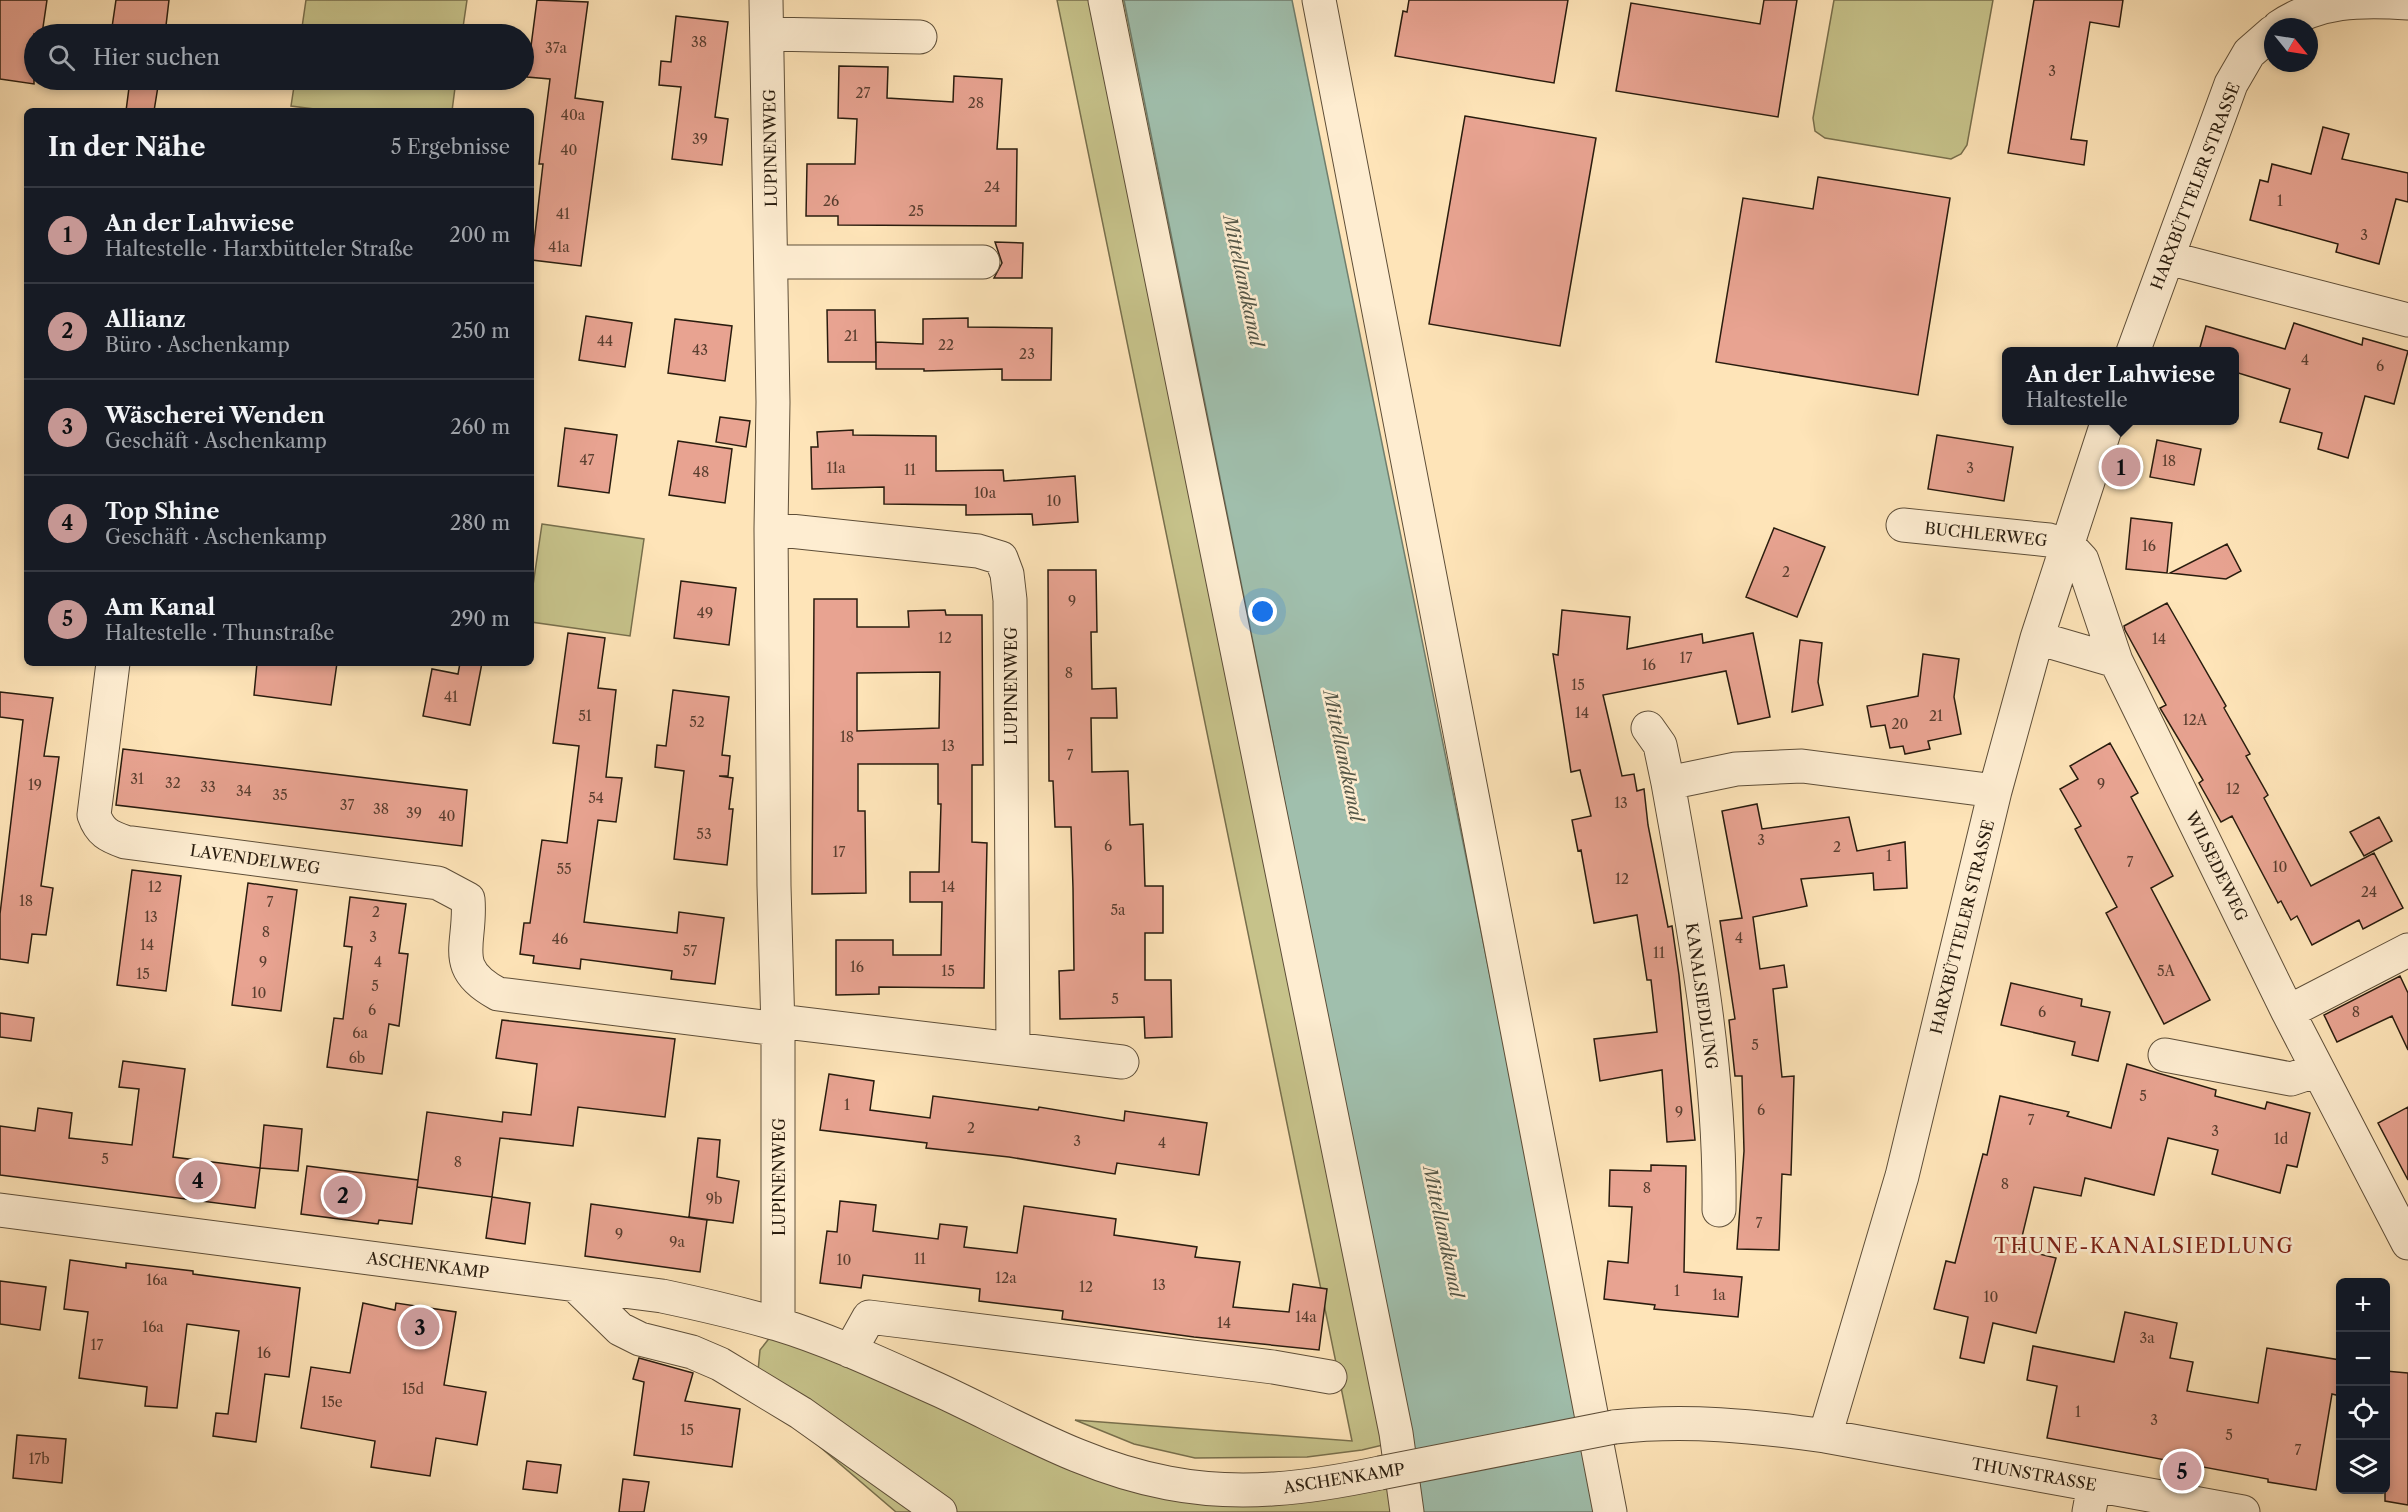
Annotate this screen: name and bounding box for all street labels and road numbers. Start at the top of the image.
street label: HARXBÜTTELER STRASSE [2146,80,2244,292]
street label: LUPINENWEG [759,89,781,207]
street label: BUCHLERWEG [1924,518,2048,550]
street label: LUPINENWEG [1001,627,1021,745]
street label: WILSEDEWEG [2181,807,2252,924]
street label: HARXBÜTTELER STRASSE [1926,818,1998,1036]
street label: LAVENDELWEG [189,840,322,878]
street label: KANALSIEDLUNG [1682,921,1722,1071]
street label: LUPINENWEG [769,1118,789,1236]
street label: ASCHENKAMP [365,1247,491,1282]
street label: THUNSTRASSE [1970,1453,2098,1495]
street label: ASCHENKAMP [1281,1458,1407,1498]

